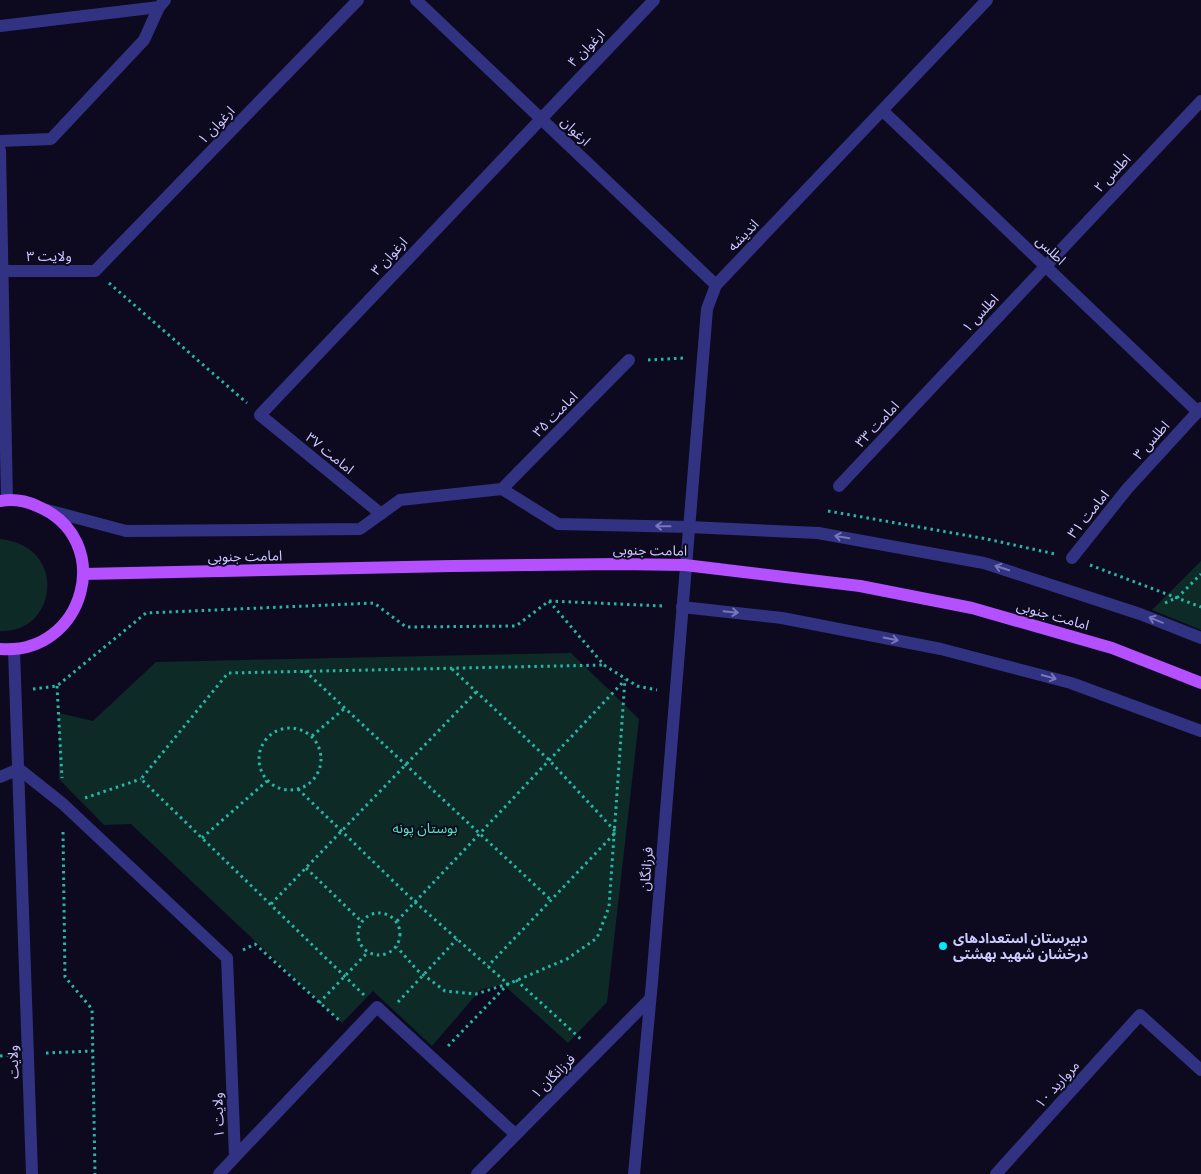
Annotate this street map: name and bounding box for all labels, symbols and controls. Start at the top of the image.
street label: ارغوان ۴ [564,26,608,71]
street label: ارغوان ۱ [194,103,238,148]
street label: ارغوان [557,113,594,150]
street label: اطلس ۲ [1090,151,1134,196]
street label: اندیشه [724,216,762,254]
street label: اطلس [1032,232,1069,269]
street label: ارغوان ۳ [367,234,411,279]
street label: ولایت ۳ [26,248,72,265]
street label: اطلس ۱ [958,291,1002,336]
street label: امامت ۳۵ [529,388,581,440]
street label: امامت ۳۳ [852,398,902,450]
street label: اطلس ۳ [1130,417,1173,463]
street label: امامت ۳۷ [303,429,357,477]
street label: امامت ۳۱ [1064,487,1112,541]
one-way arrow [655,521,672,531]
one-way arrow [835,532,851,542]
street label: امامت جنوبی [613,541,687,560]
street label: امامت جنوبی [208,547,282,566]
one-way arrow [994,563,1010,572]
street label: امامت جنوبی [1015,597,1091,634]
one-way arrow [723,607,739,617]
one-way arrow [1149,615,1164,624]
one-way arrow [883,635,899,644]
one-way arrow [1041,673,1057,682]
park label: بوستان پونه [392,820,458,838]
street label: فرزانگان [636,846,657,892]
place label: دبیرستان استعدادهای درخشان شهید بهشتی [953,930,1088,963]
marker: دبیرستان استعدادهای درخشان شهید بهشتی [937,940,949,952]
street label: ولایت [4,1045,23,1079]
street label: فرزانگان ۱ [528,1051,579,1102]
street label: مروارید ۱۰ [1032,1057,1083,1112]
street label: ولایت ۱ [209,1092,228,1138]

